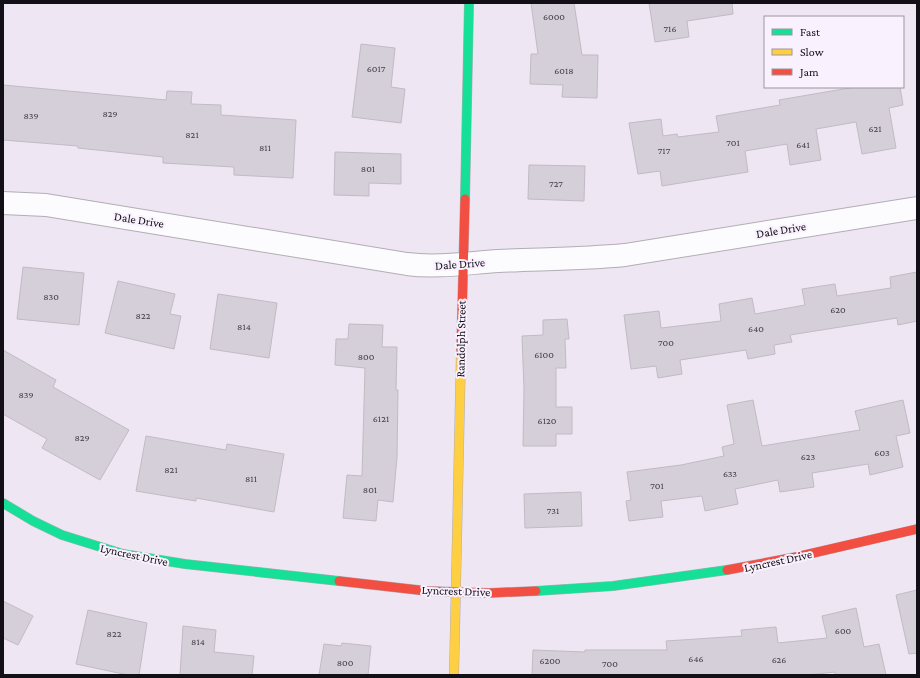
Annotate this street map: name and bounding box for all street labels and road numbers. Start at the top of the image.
street label: Dale Drive [113,209,165,231]
street label: Dale Drive [755,219,807,241]
street label: Dale Drive [434,255,486,273]
street label: Randolph Street [453,299,469,378]
street label: Lyncrest Drive [99,541,169,569]
street label: Lyncrest Drive [743,547,813,575]
street label: Lyncrest Drive [421,583,491,599]

